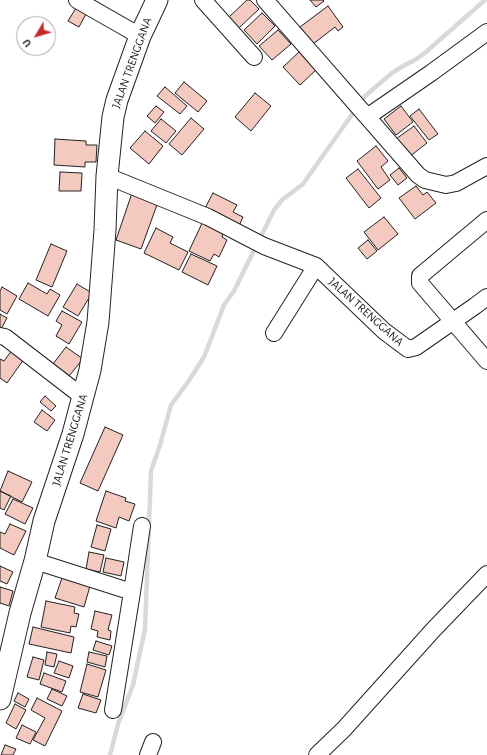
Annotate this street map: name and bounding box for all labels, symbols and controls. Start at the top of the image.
north arrow [16,16,56,56]
street label: JALAN TRENGGANA [109,16,155,110]
text: U [20,37,33,49]
street label: JALAN TRENGGANA [326,275,406,349]
street label: JALAN TRENGGANA [49,392,91,488]

